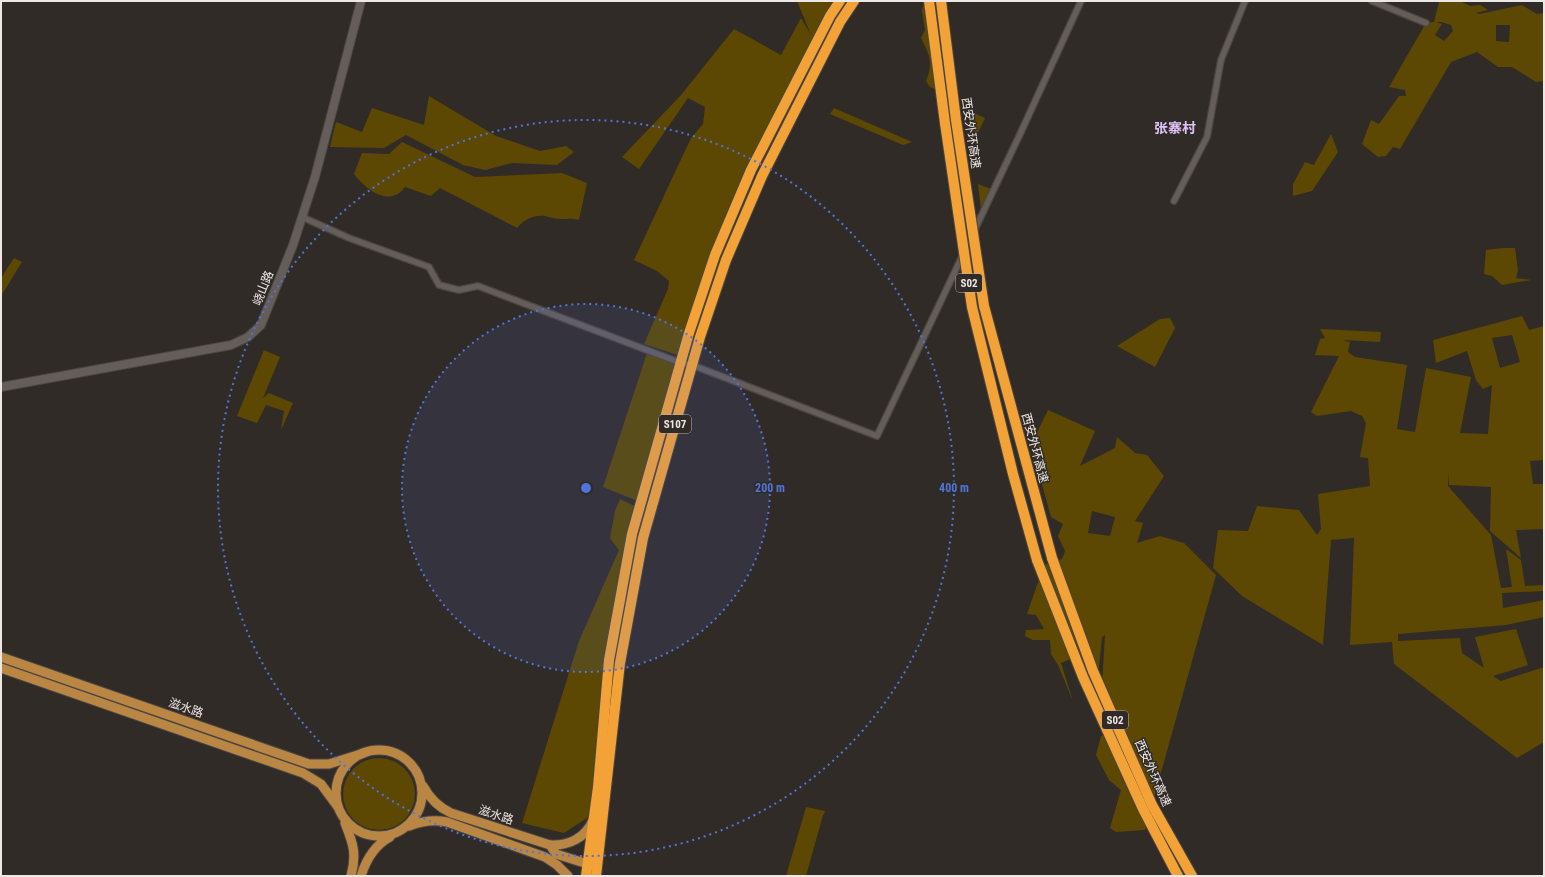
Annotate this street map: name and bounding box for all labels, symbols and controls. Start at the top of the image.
street label: 西安外环高速 [959,96,983,170]
district label: 张寨村 [1154,120,1196,136]
street label: 峣山路 [250,269,276,307]
road number: S02 [956,274,982,292]
street label: 西安外环高速 [1019,411,1051,485]
road number: S107 [659,415,691,433]
centre of rings [579,481,593,495]
text: 200 m [755,481,785,495]
text: 400 m [939,481,969,495]
street label: 滋水路 [167,696,205,720]
road number: S02 [1102,711,1128,729]
street label: 西安外环高速 [1132,737,1174,809]
street label: 滋水路 [477,803,515,827]

